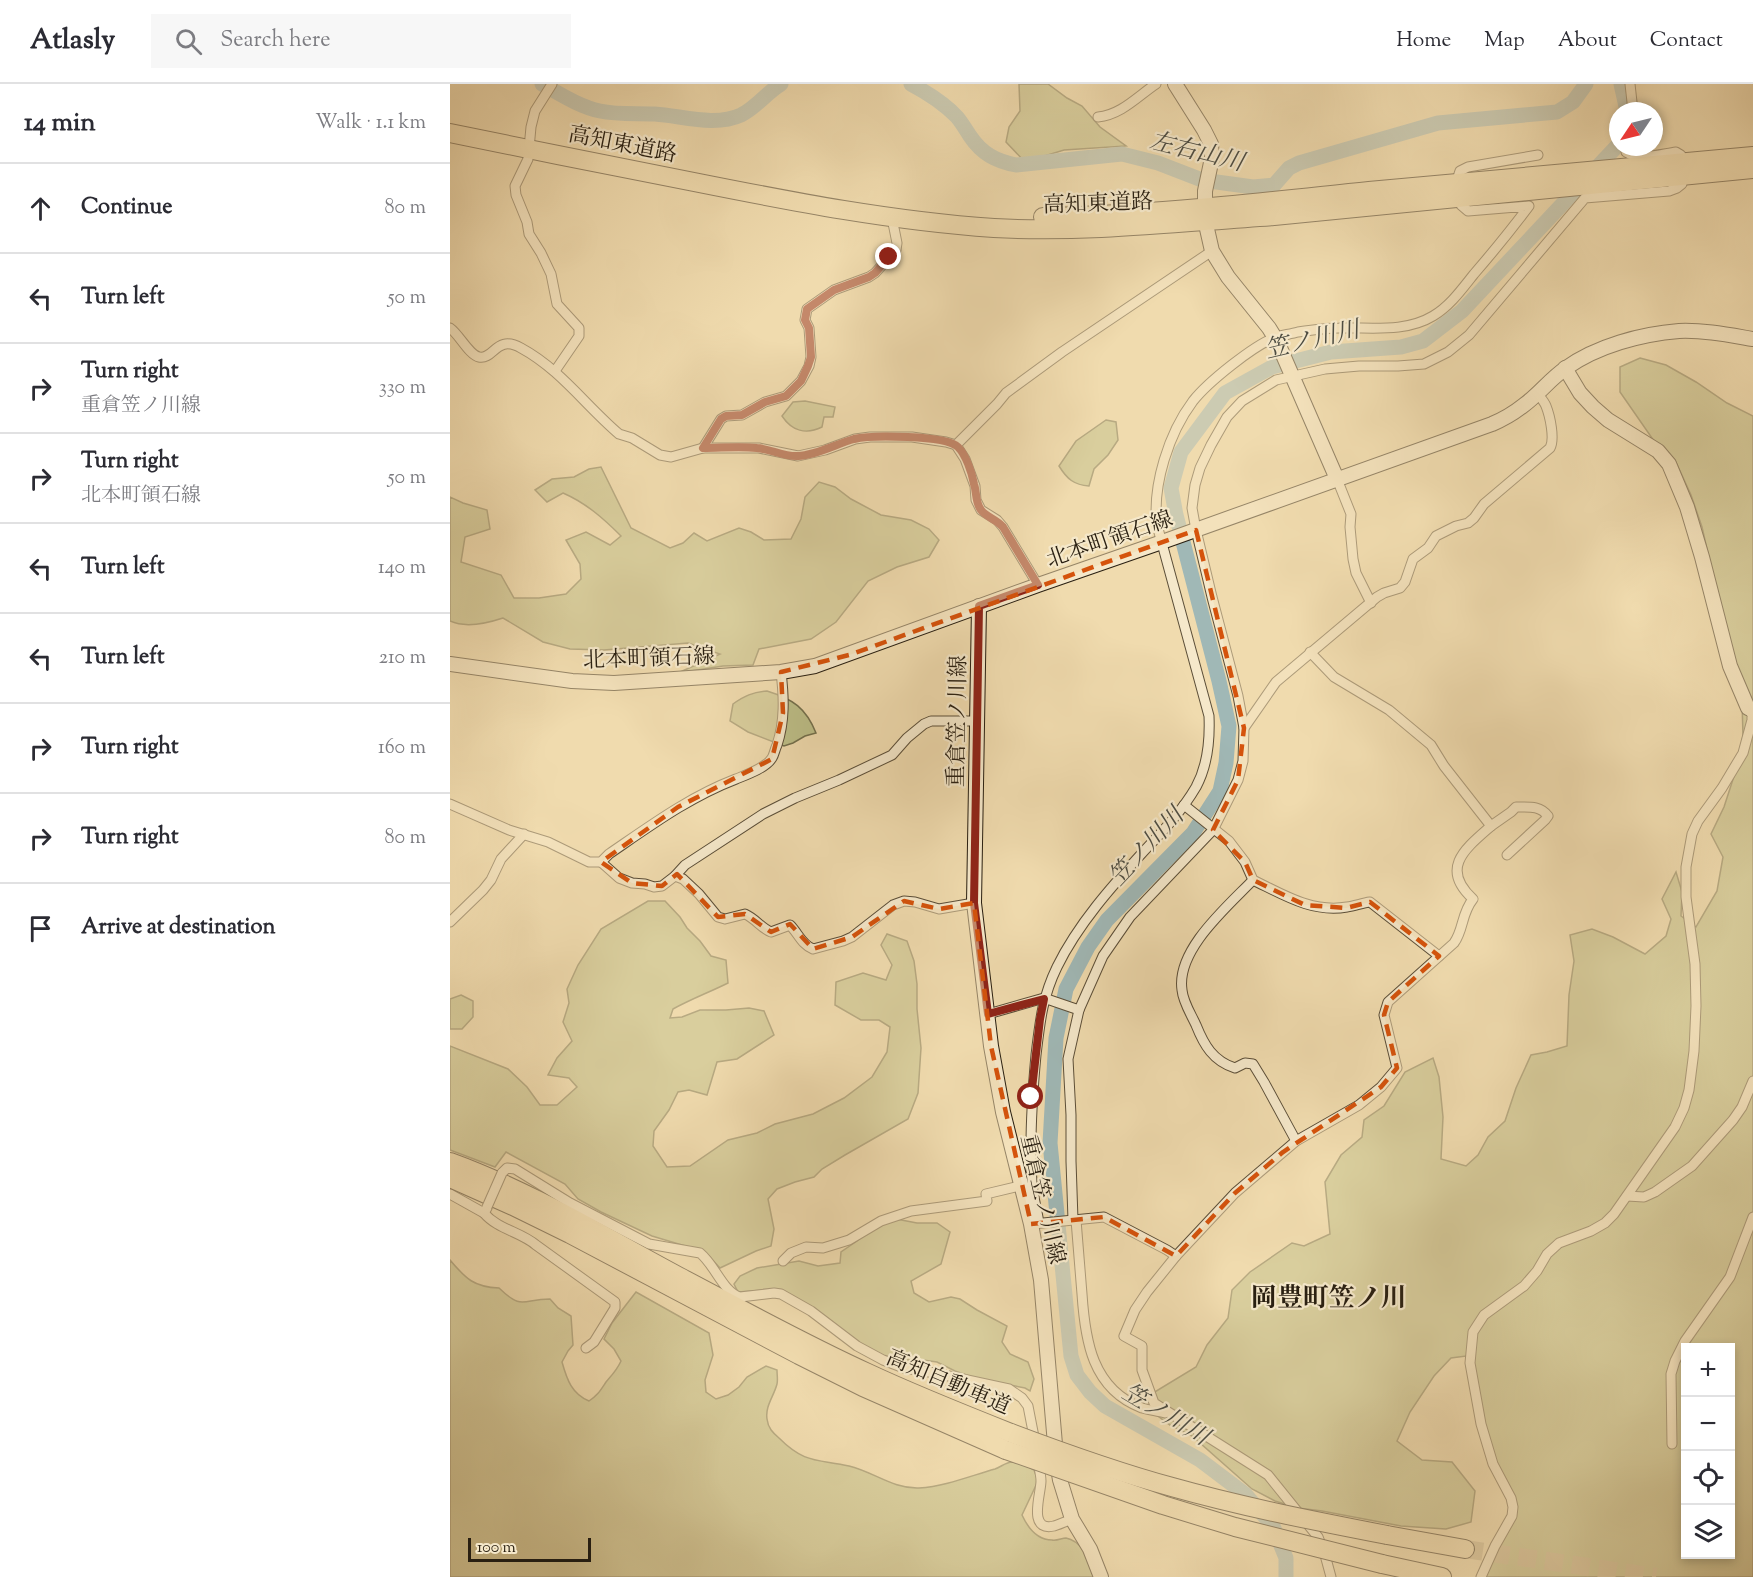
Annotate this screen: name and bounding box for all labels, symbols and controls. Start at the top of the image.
search box [151,14,571,68]
text: Atlasly [30,21,115,61]
icon: search [172,25,205,58]
text: Search here [220,25,331,57]
text: Home [1396,26,1451,56]
text: Map [1484,26,1525,56]
text: About [1558,26,1617,56]
text: Contact [1650,26,1723,56]
north arrow [1609,102,1663,156]
text: 14 min [24,105,96,142]
text: Walk · 1.1 km [315,109,426,138]
street label: 高知東道路 [565,120,679,172]
water label: 左右山川 [1146,125,1250,182]
street label: 高知東道路 [1043,187,1154,223]
icon: ahead [24,192,57,225]
text: Continue [81,192,172,224]
text: 80 m [385,194,426,223]
route end [875,243,901,269]
icon: left [24,282,57,315]
text: Turn left [81,282,164,314]
text: 50 m [388,284,426,313]
water label: 笠ノ川川 [1262,313,1366,368]
text: Turn right [81,356,178,388]
icon: right [24,372,57,405]
text: 330 m [379,374,426,403]
text: 重倉笠ノ川線 [81,392,201,421]
text: Turn right [81,446,178,478]
icon: right [24,462,57,495]
text: 50 m [388,464,426,493]
text: 北本町領石線 [81,482,201,511]
street label: 北本町領石線 [1042,504,1178,577]
icon: left [24,552,57,585]
text: Turn left [81,552,164,584]
text: 140 m [378,554,426,583]
icon: left [24,642,57,675]
text: Turn left [81,642,164,674]
street label: 北本町領石線 [583,642,716,678]
text: 210 m [379,644,426,673]
street label: 重倉笠ノ川線 [942,655,976,787]
icon: right [24,732,57,765]
text: Turn right [81,732,178,764]
text: 160 m [378,734,426,763]
water label: 笠ノ川川 [1102,798,1195,894]
icon: right [24,822,57,855]
text: Turn right [81,822,178,854]
text: 80 m [385,824,426,853]
icon: arrive [24,912,57,945]
text: Arrive at destination [81,912,276,944]
route start [1017,1083,1043,1109]
street label: 重倉笠ノ川線 [1011,1132,1072,1268]
district label: 岡豊町笠ノ川 [1251,1281,1407,1318]
street label: 高知自動車道 [881,1343,1015,1424]
map controls [1681,1343,1735,1559]
button: + [1681,1343,1735,1397]
water label: 笠ノ川川 [1115,1376,1217,1457]
button: − [1681,1397,1735,1451]
button: locate [1681,1451,1735,1505]
button: layers [1681,1505,1735,1559]
scale bar [468,1535,591,1562]
text: 100 m [477,1537,516,1560]

